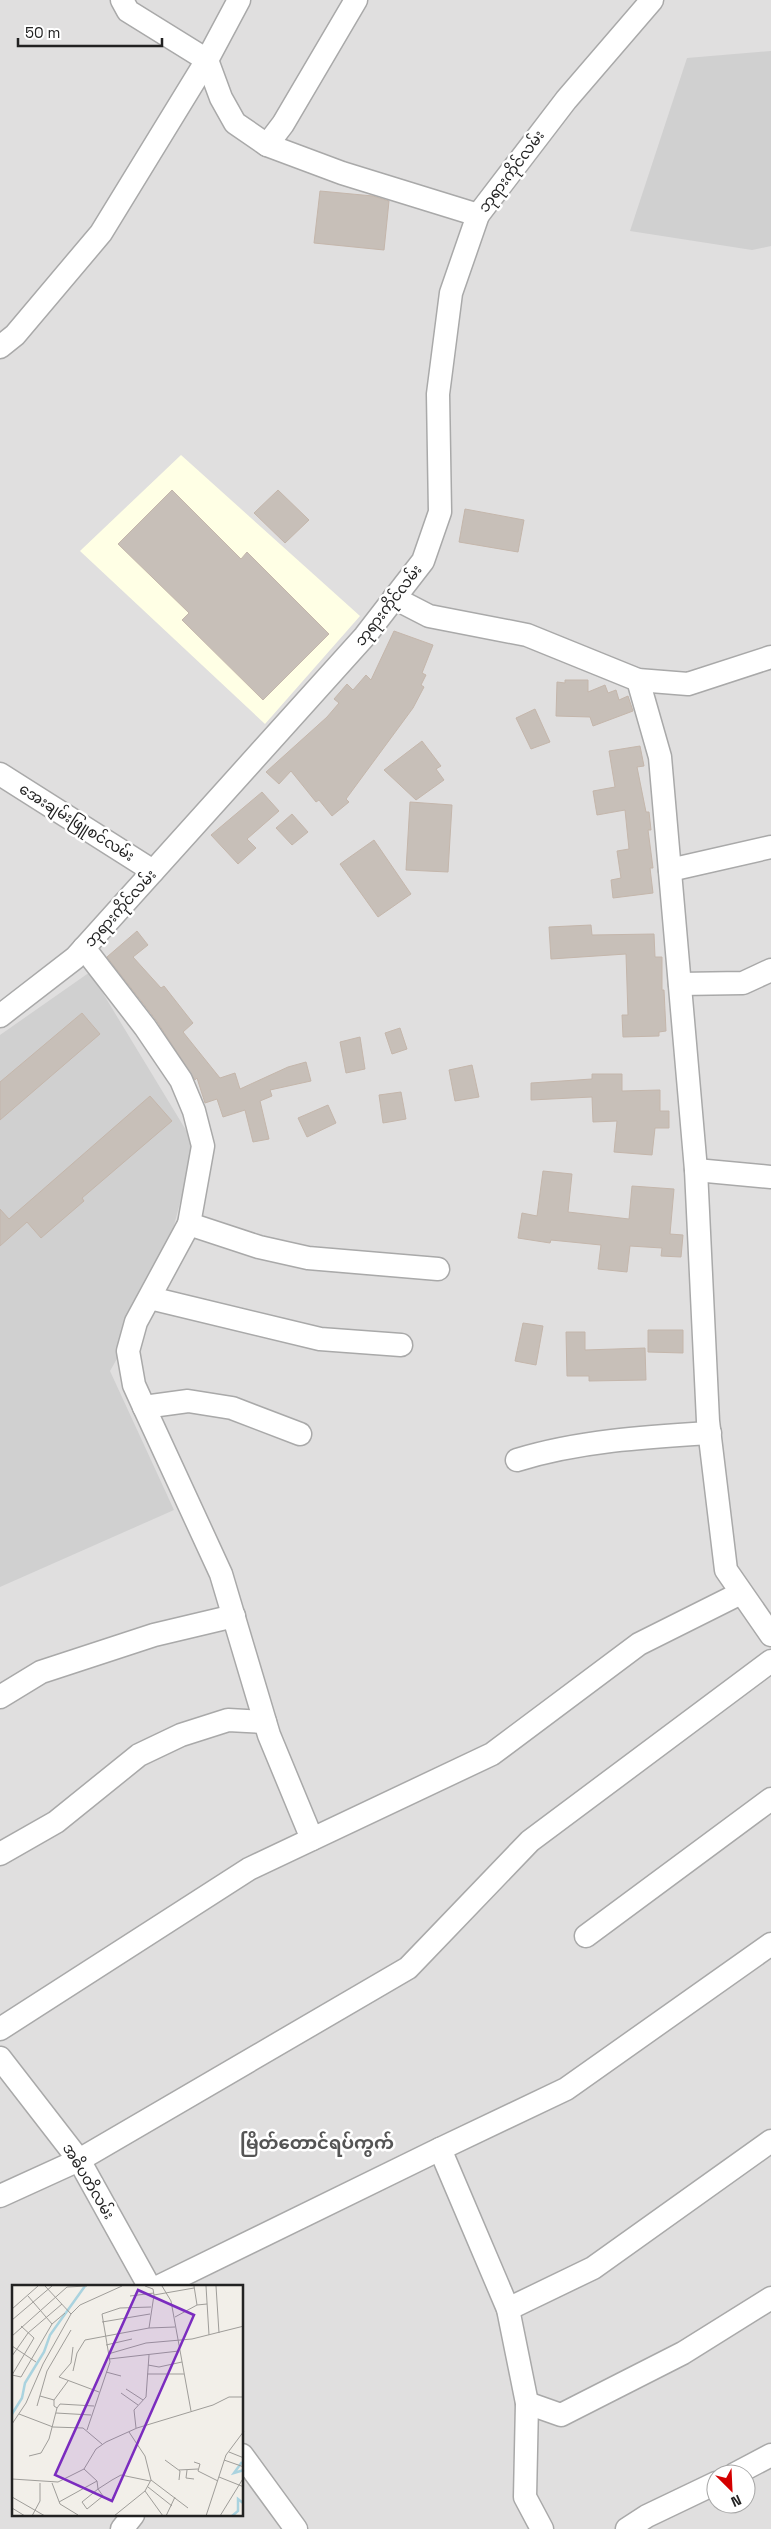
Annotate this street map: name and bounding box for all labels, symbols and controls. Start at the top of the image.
scale bar [18,15,161,47]
text: 50 m [25,23,60,42]
street label: ဘုရားကိုင်လမ်း [474,126,550,218]
street label: ဘုရားကိုင်လမ်း [350,561,428,651]
street label: အေးချမ်းဖြူစင်လမ်း [14,779,138,868]
street label: ဘုရားကိုင်လမ်း [80,865,162,953]
district label: မြိတ်တောင်ရပ်ကွက် [240,2131,394,2157]
street label: အဓိပတိလမ်း [59,2140,119,2222]
inset map [12,2285,244,2516]
north arrow [706,2464,756,2514]
text: N [728,2491,744,2511]

